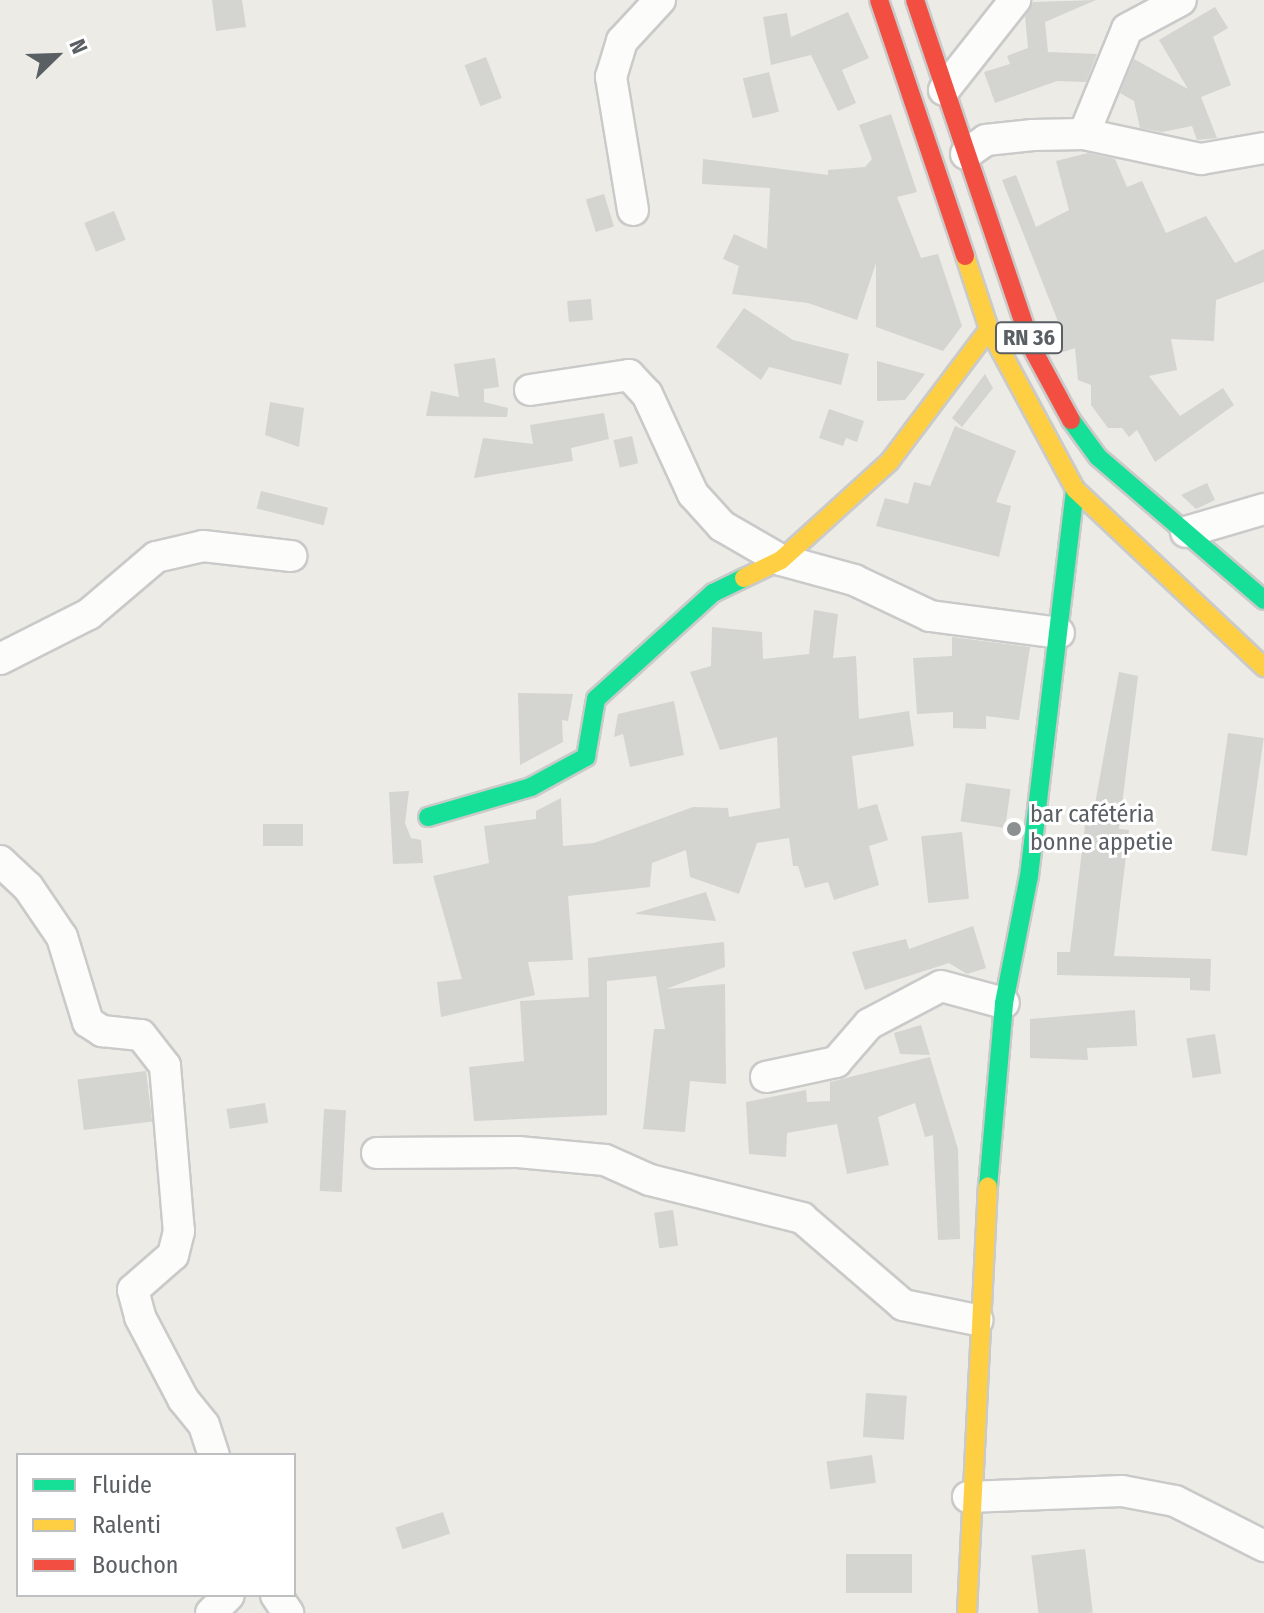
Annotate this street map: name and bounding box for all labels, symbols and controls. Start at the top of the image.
north arrow [16,16,96,96]
text: N [64,35,94,58]
road number: RN 36 [993,320,1065,356]
place label: bar cafétéria bonne appetie [1030,801,1173,857]
marker: bar cafétéria bonne appetie [1005,820,1023,838]
legend [16,1453,296,1597]
text: Fluide [92,1471,152,1499]
text: Ralenti [92,1511,161,1539]
text: Bouchon [92,1551,179,1579]

